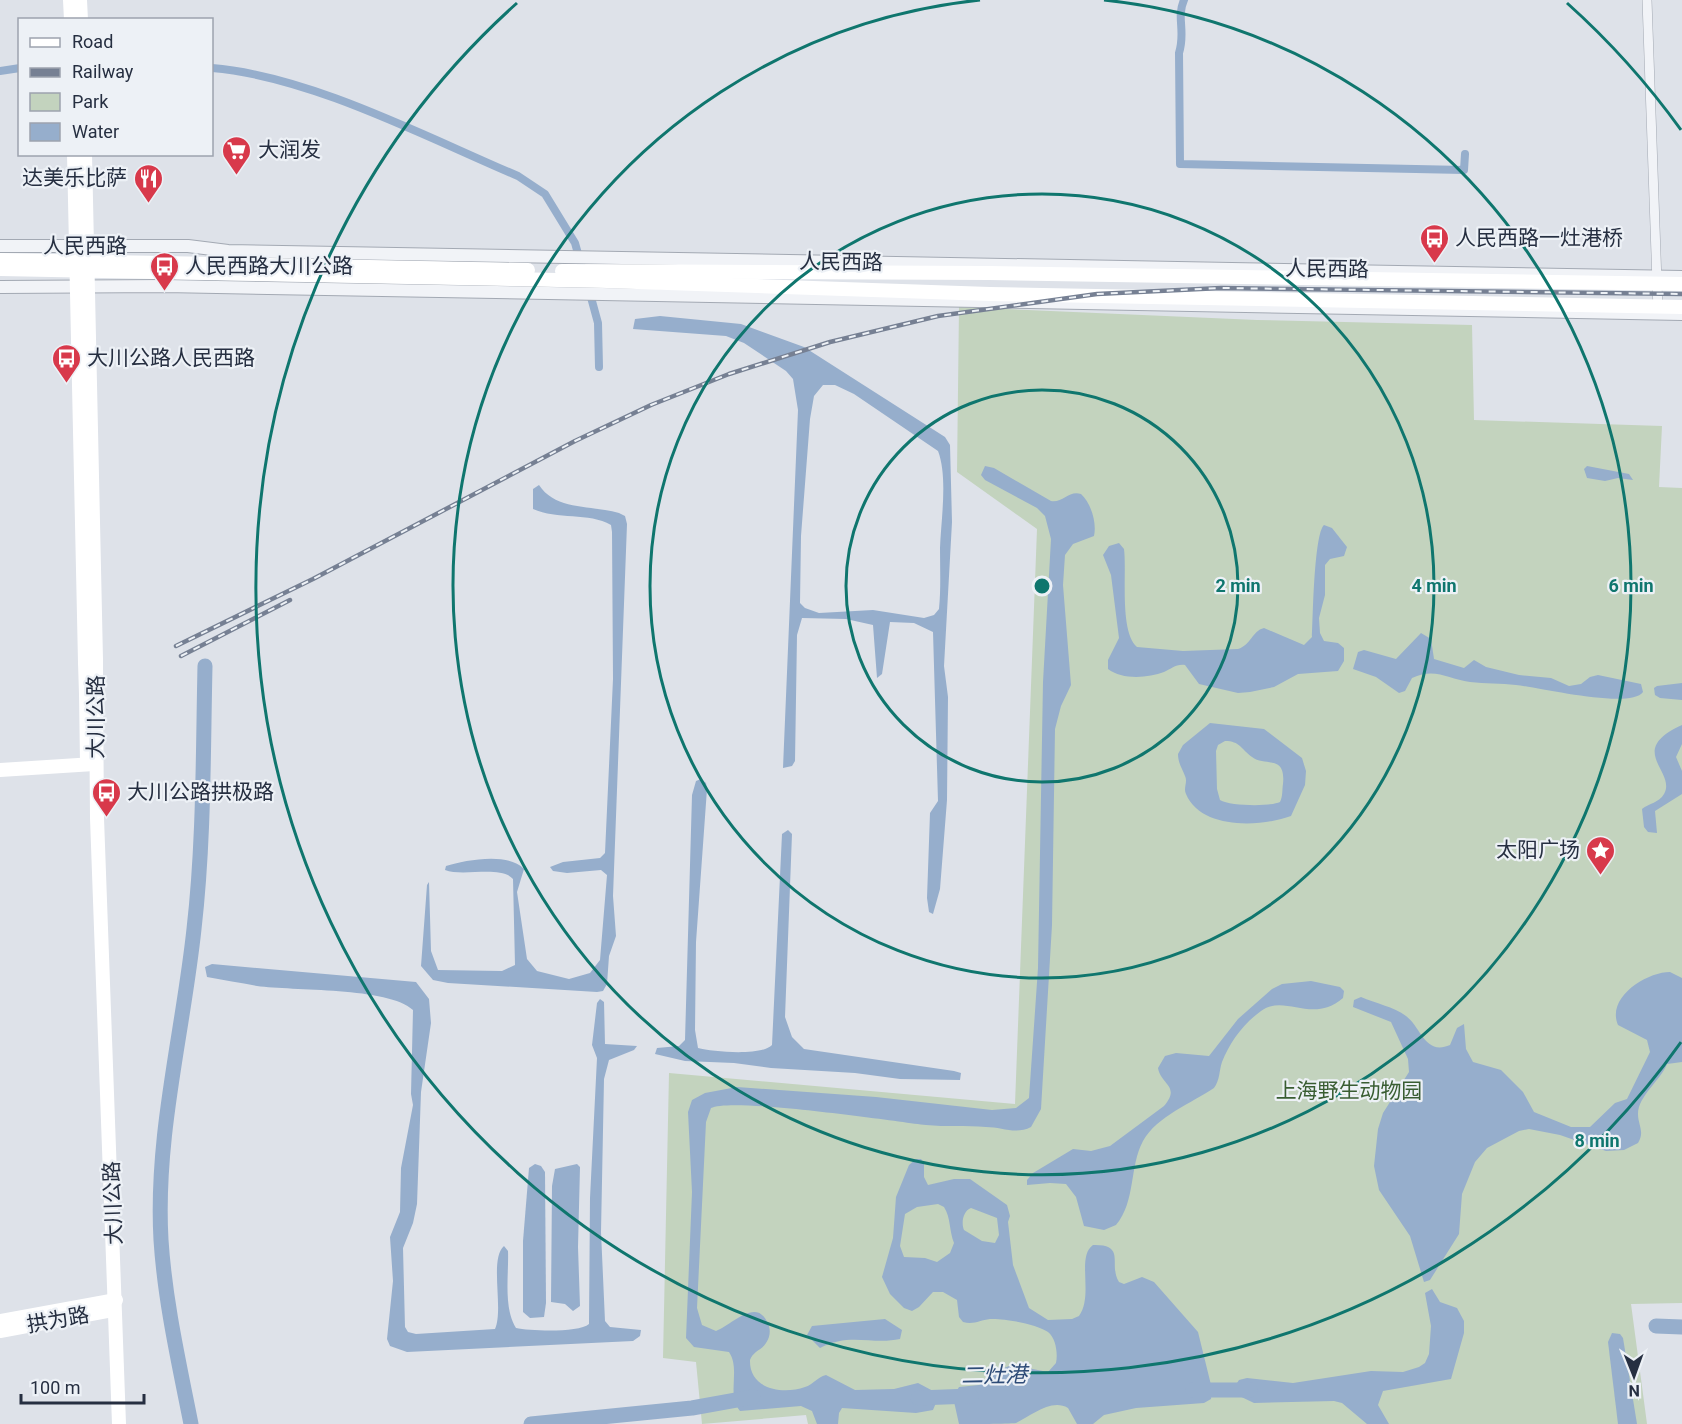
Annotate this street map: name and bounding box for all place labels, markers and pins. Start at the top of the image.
supermarket icon: 大润发 [221,134,253,176]
place label: 大润发 [258,138,321,162]
restaurant icon: 达美乐比萨 [132,162,164,204]
place label: 达美乐比萨 [22,166,127,190]
bus stop icon: 人民西路一灶港桥 [1418,222,1450,264]
place label: 人民西路一灶港桥 [1455,226,1623,250]
bus stop icon: 人民西路大川公路 [148,250,180,292]
place label: 人民西路大川公路 [185,254,353,278]
bus stop icon: 大川公路人民西路 [50,342,82,384]
place label: 大川公路人民西路 [87,346,255,370]
centre of rings [1032,576,1052,596]
bus stop icon: 大川公路拱极路 [90,776,122,818]
place label: 大川公路拱极路 [127,780,274,804]
place icon: 太阳广场 [1585,834,1617,876]
place label: 太阳广场 [1496,838,1580,862]

